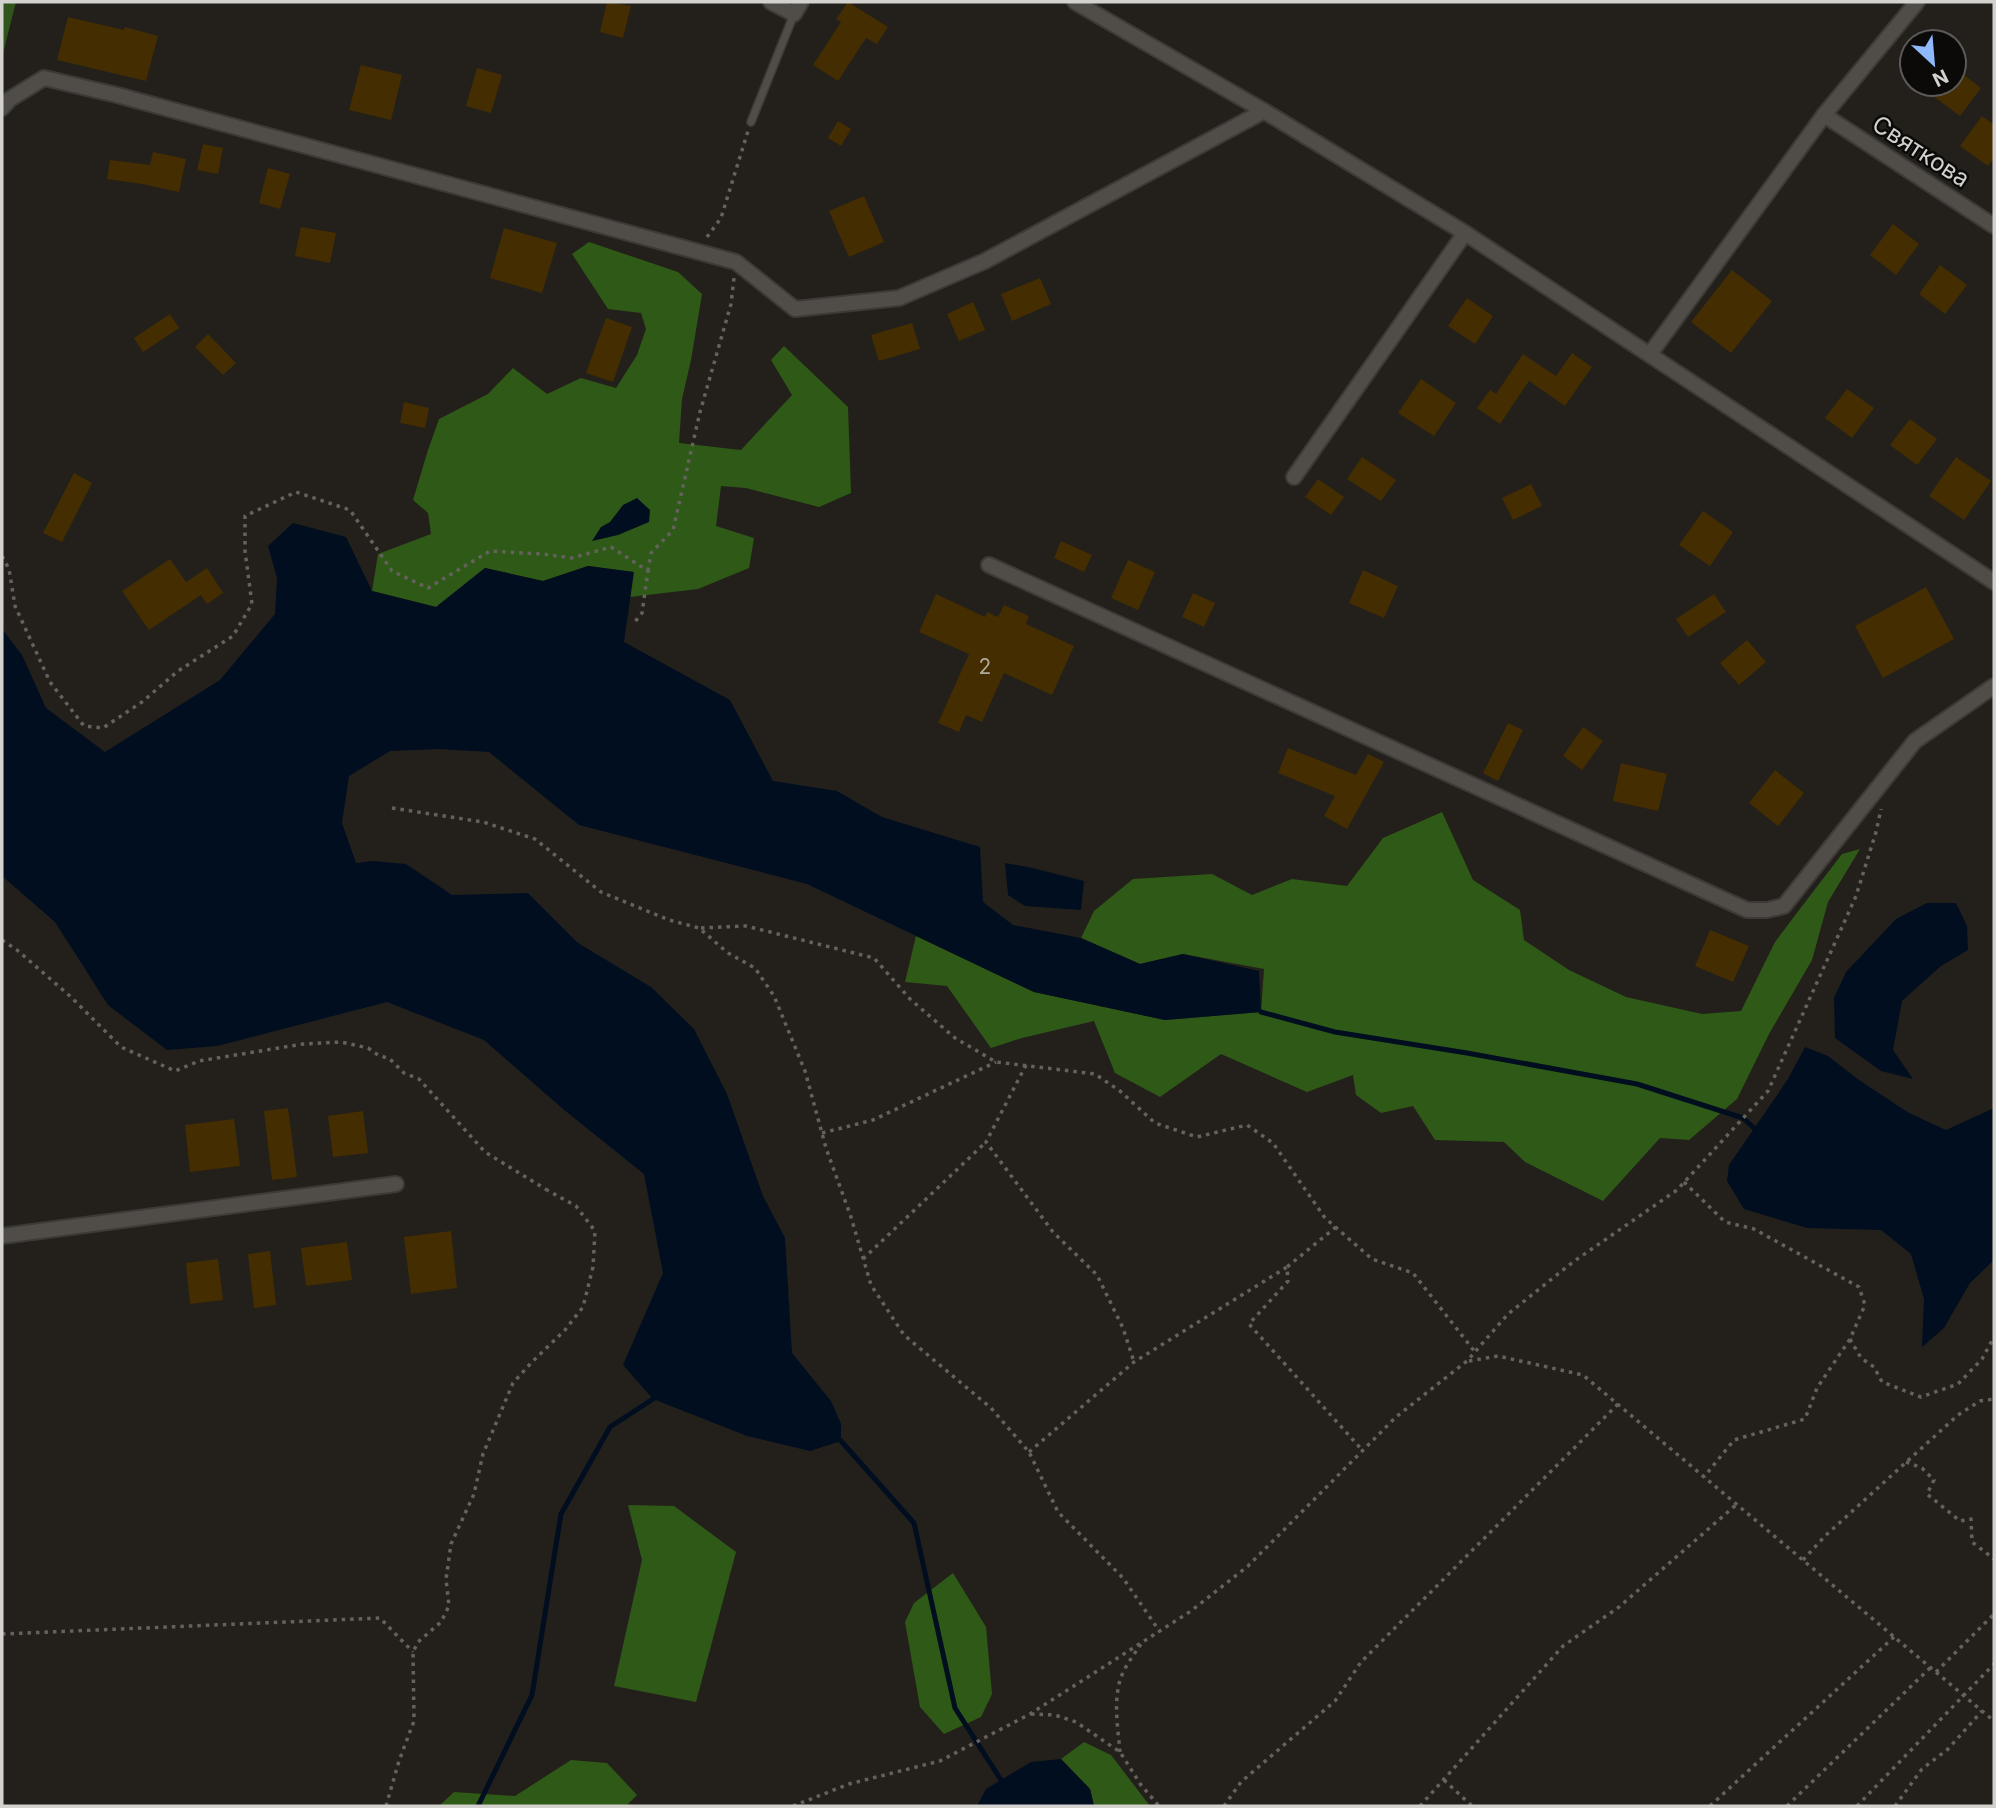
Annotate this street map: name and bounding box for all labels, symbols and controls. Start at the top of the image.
north arrow [1898,28,1968,98]
text: N [1929,64,1952,91]
street label: Святкова [1867,109,1975,193]
house number: 2 [979,654,991,679]

